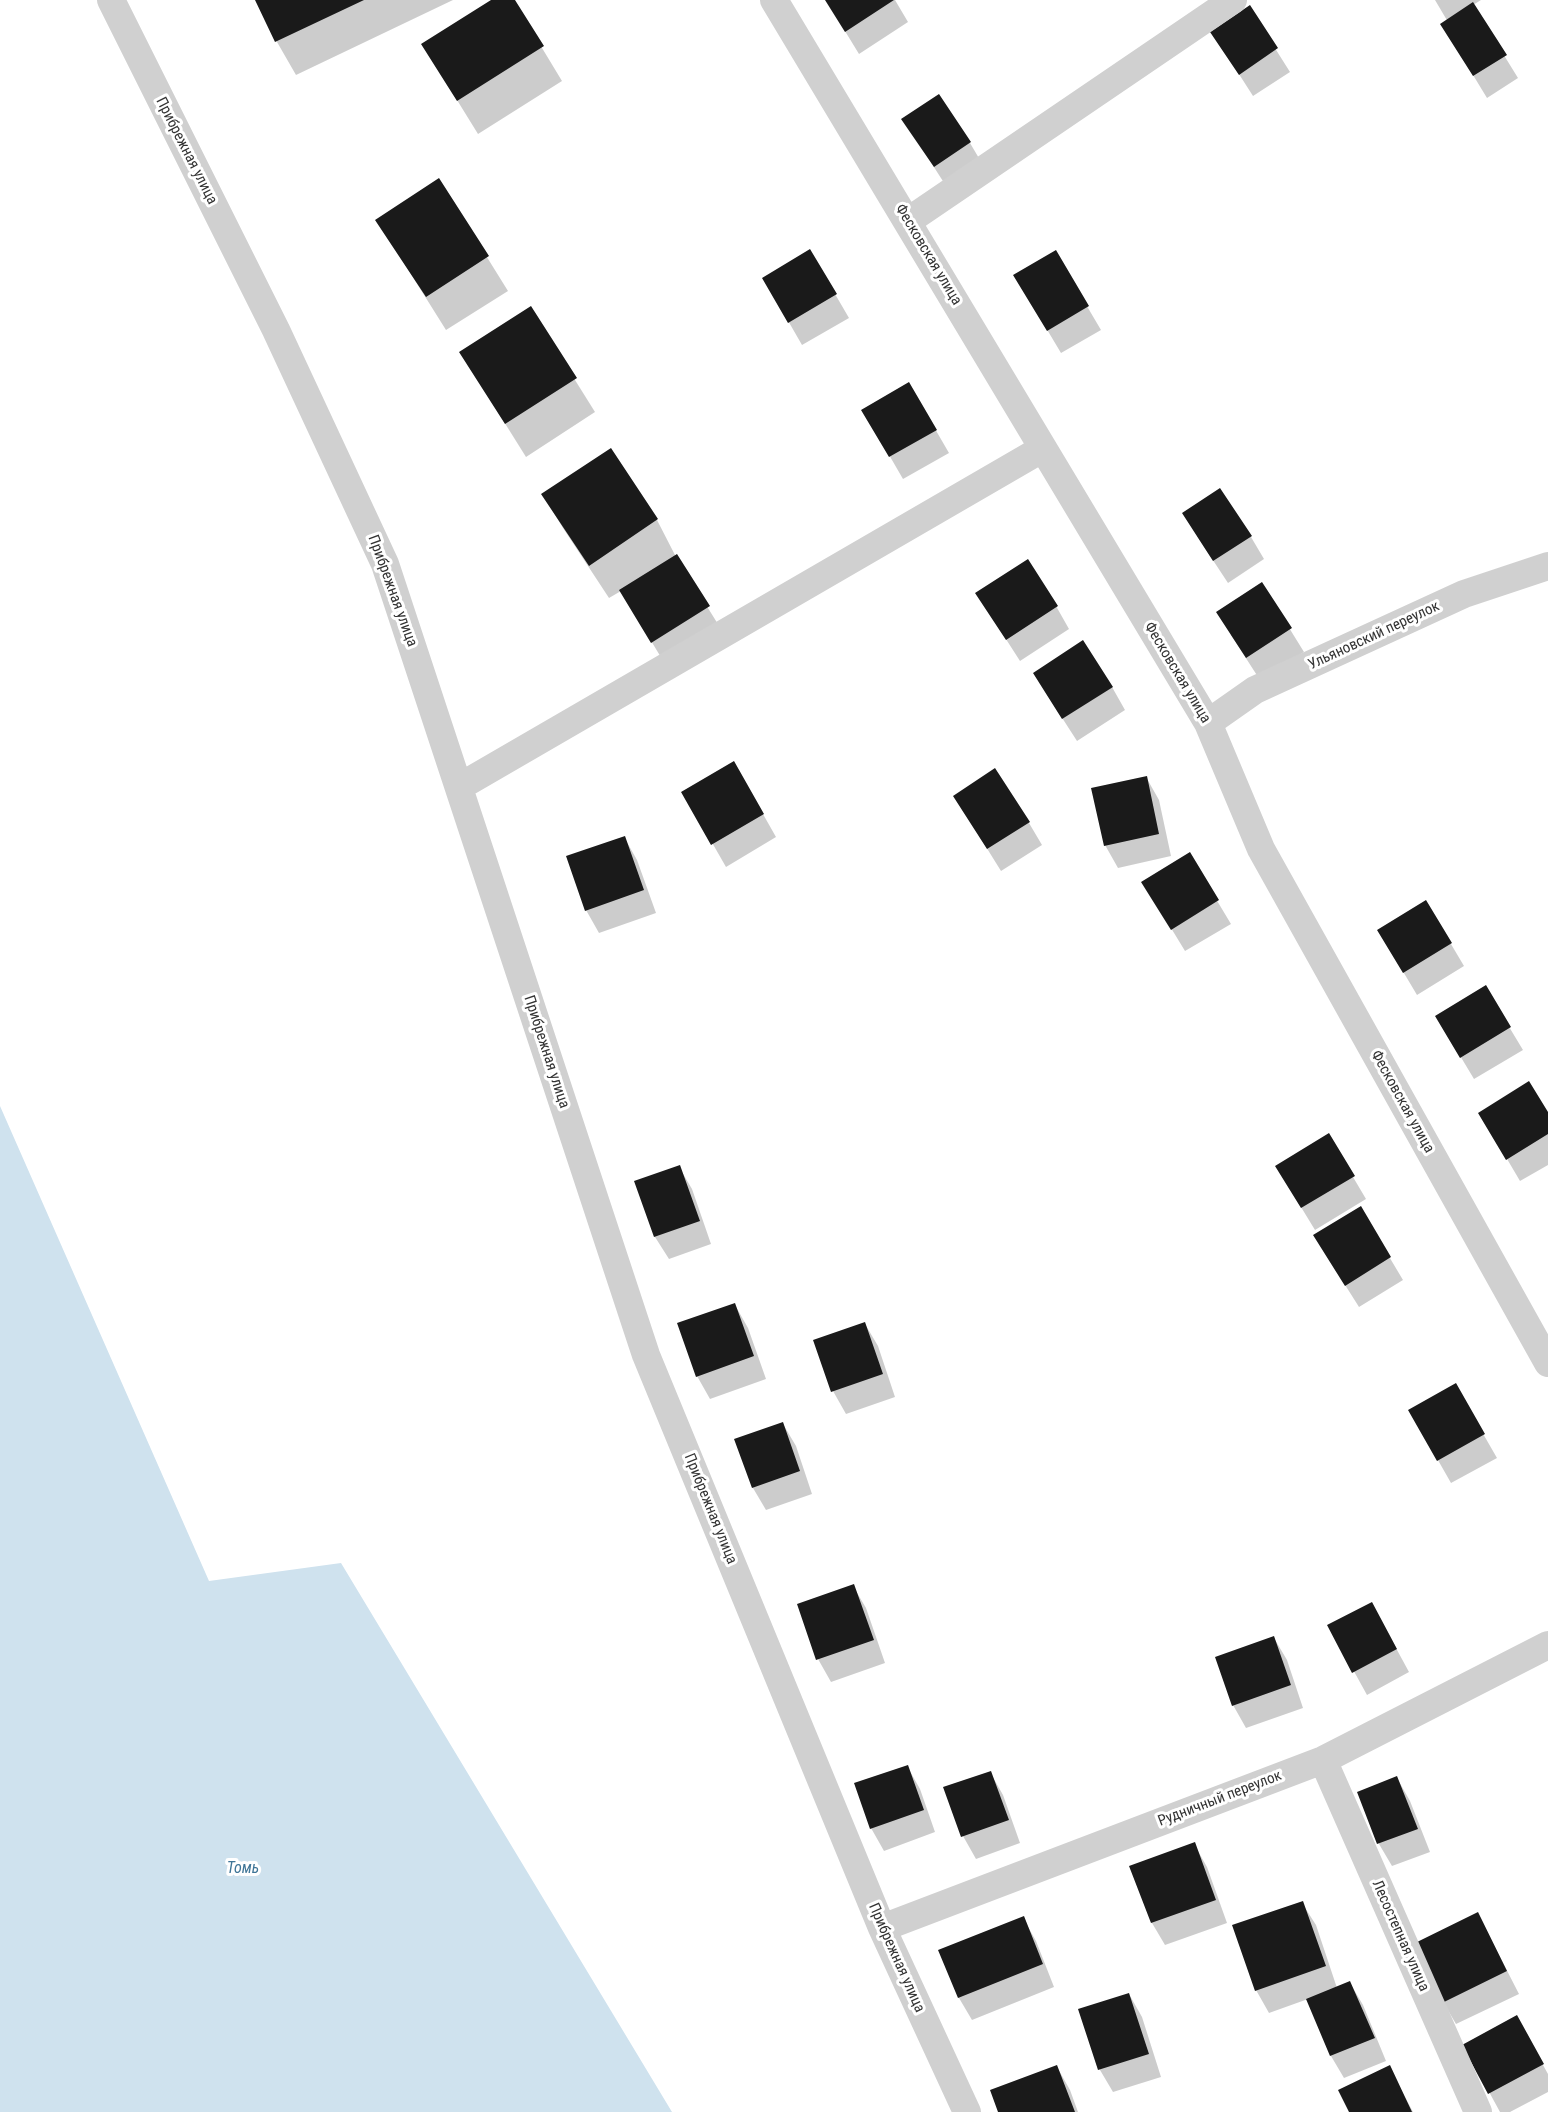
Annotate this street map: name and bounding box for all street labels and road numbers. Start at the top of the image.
street label: Прибрежная улица [151,95,221,207]
street label: Фесковская улица [891,201,965,309]
street label: Прибрежная улица [363,533,421,649]
street label: Ульяновский переулок [1306,598,1442,674]
street label: Фесковская улица [1140,619,1214,727]
street label: Прибрежная улица [519,993,573,1111]
street label: Фесковская улица [1366,1048,1438,1156]
street label: Прибрежная улица [680,1451,740,1567]
street label: Рудничный переулок [1156,1767,1284,1831]
street label: Лесостепная улица [1367,1878,1433,1994]
street label: Прибрежная улица [864,1901,928,2015]

